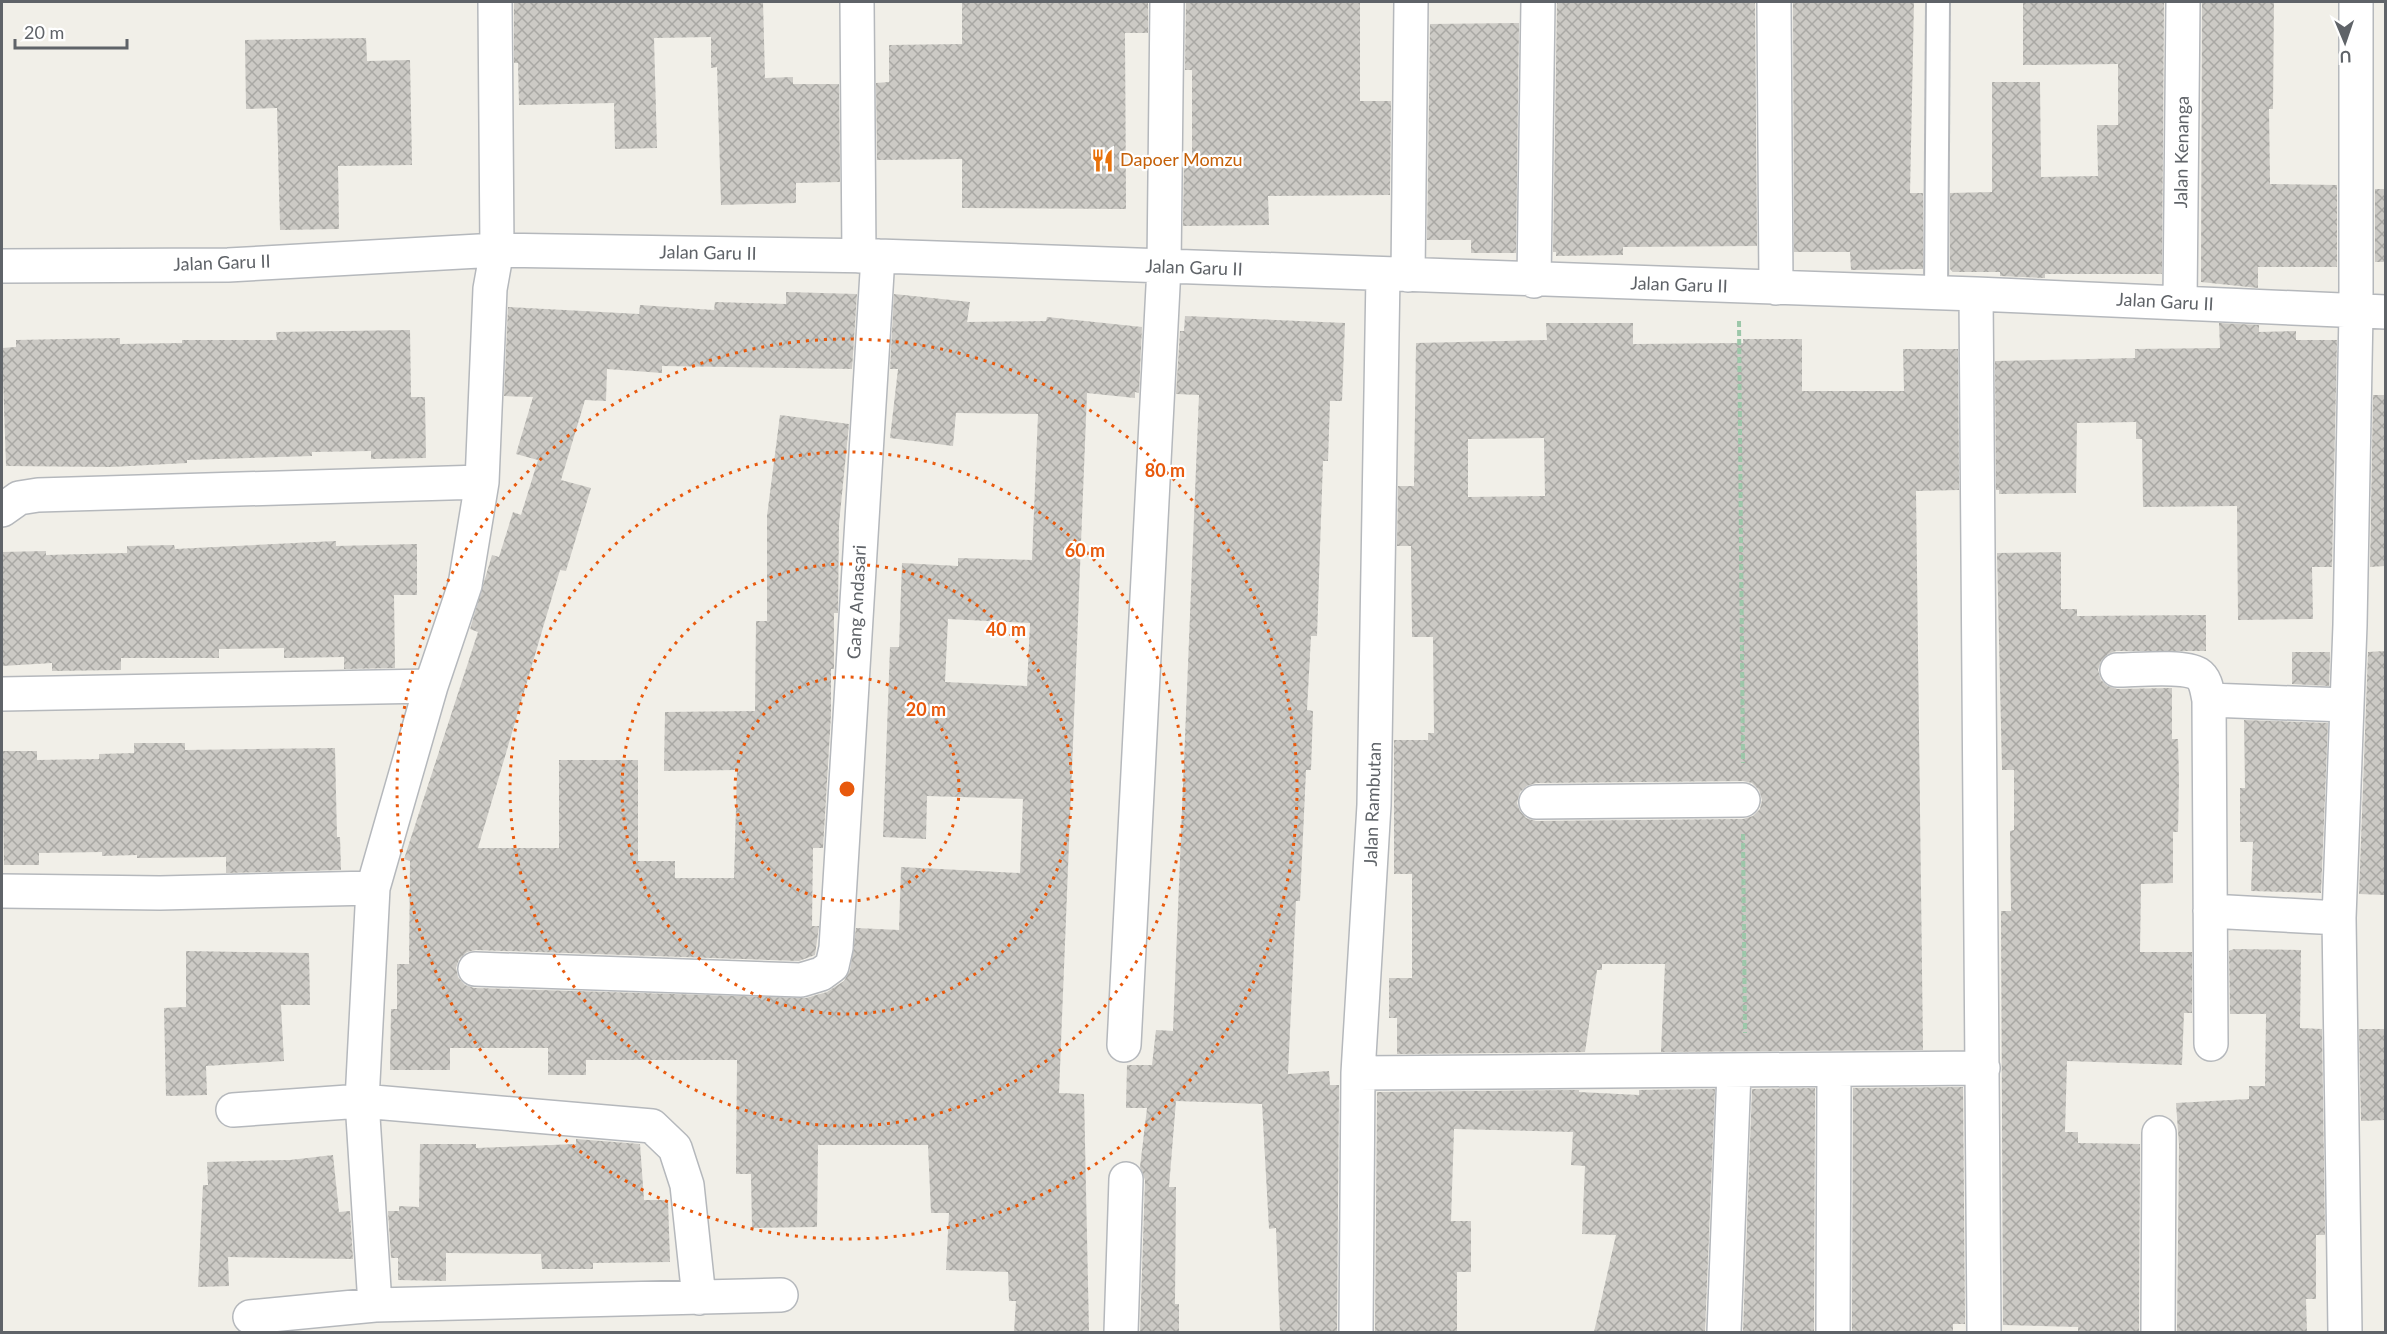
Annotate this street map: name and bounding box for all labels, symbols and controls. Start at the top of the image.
scale bar [15,12,128,50]
north arrow [2315,12,2375,72]
text: 20 m [24,21,64,43]
text: U [2339,48,2352,67]
street label: Jalan Kenanga [2169,96,2193,208]
restaurant icon: Dapoer Momzu [1089,147,1115,173]
place label: Dapoer Momzu [1120,148,1243,170]
street label: Jalan Garu II [659,240,757,264]
street label: Jalan Garu II [173,249,271,275]
street label: Jalan Garu II [1145,254,1243,280]
street label: Jalan Garu II [1630,271,1728,297]
street label: Jalan Garu II [2116,287,2214,315]
text: 80 m [1145,459,1185,481]
text: 60 m [1065,539,1105,561]
street label: Gang Andasari [842,544,870,660]
text: 40 m [986,618,1026,640]
text: 20 m [906,698,946,720]
street label: Jalan Rambutan [1359,741,1385,867]
centre of rings [837,779,857,799]

